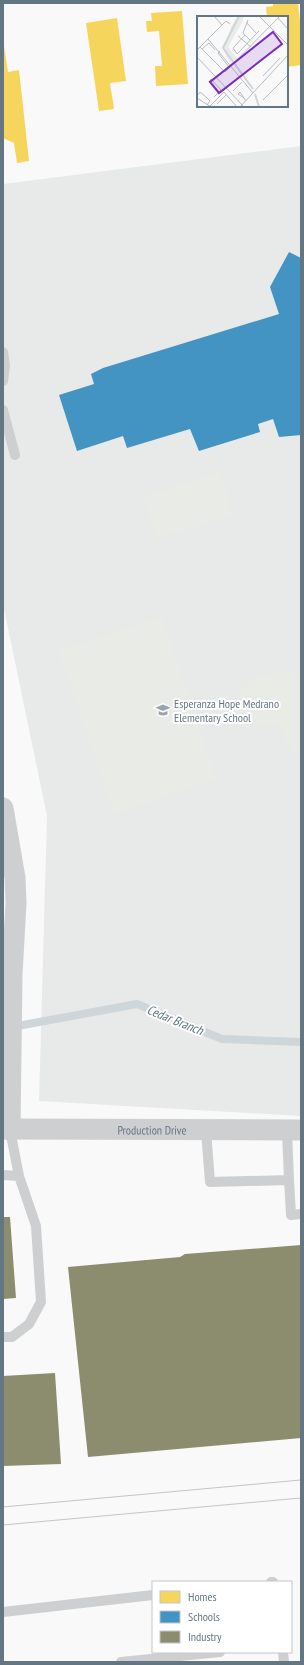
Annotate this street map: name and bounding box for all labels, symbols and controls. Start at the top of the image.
inset map [197,16,288,107]
place label: Esperanza Hope Medrano Elementary School [174,696,279,725]
school or university icon: Esperanza Hope Medrano Elementary School [155,702,171,718]
water label: Cedar Branch [144,1001,207,1039]
street label: Production Drive [117,1122,187,1137]
legend [152,1581,292,1653]
text: Homes [188,1589,216,1604]
text: Schools [188,1609,220,1624]
text: Industry [188,1629,222,1644]

